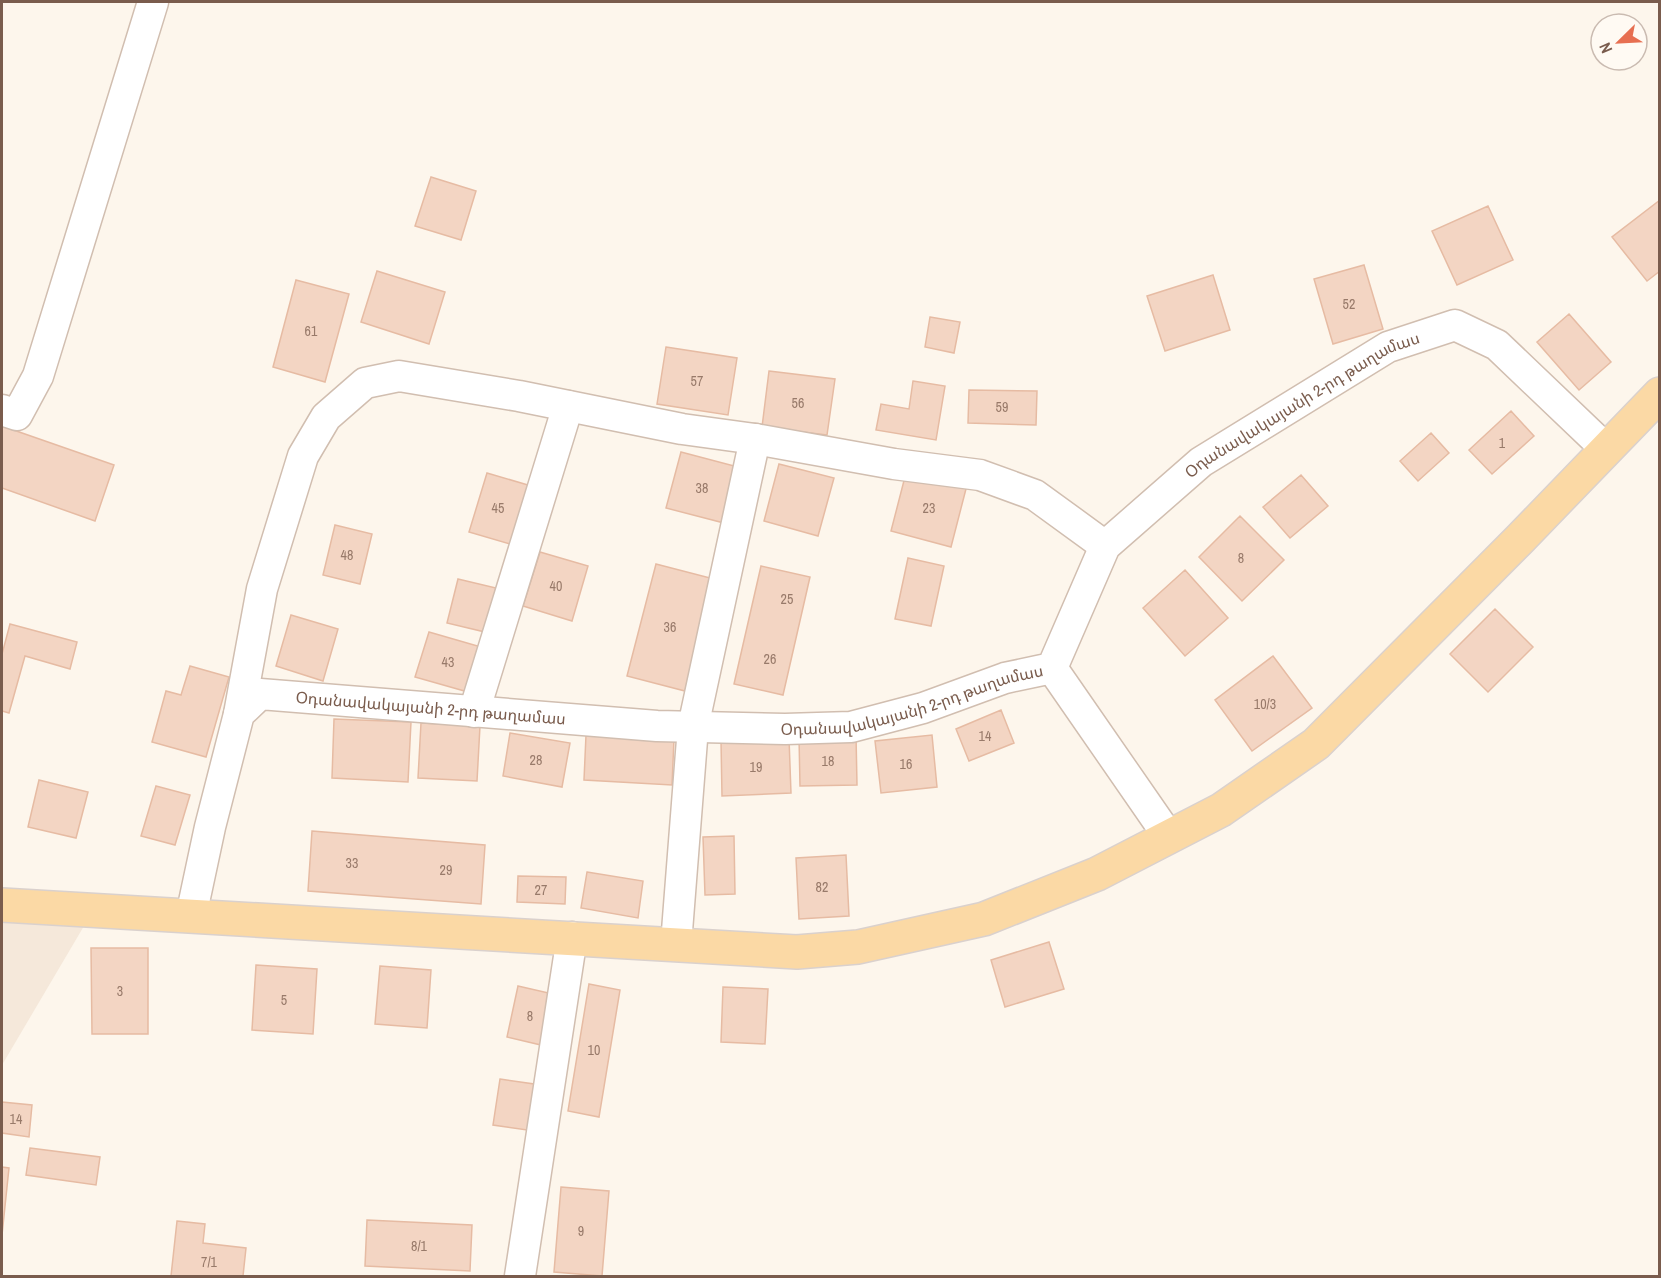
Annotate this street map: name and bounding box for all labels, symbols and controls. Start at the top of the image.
north arrow [1589,12,1649,72]
text: N [1593,39,1617,57]
house number: 52 [1343,295,1355,313]
house number: 61 [305,322,318,340]
street label: Օդանավակայանի 2-րդ թաղամաս [1180,326,1422,483]
house number: 57 [691,372,703,390]
house number: 56 [792,394,804,412]
house number: 59 [996,398,1008,416]
house number: 1 [1499,434,1506,452]
house number: 38 [696,479,708,497]
house number: 45 [492,499,504,517]
house number: 23 [923,499,935,517]
house number: 48 [341,546,353,564]
house number: 8 [1238,549,1244,567]
house number: 40 [550,577,562,595]
house number: 25 [781,590,793,608]
house number: 36 [664,618,676,636]
house number: 26 [764,650,776,668]
house number: 43 [442,653,454,671]
street label: Օդանավակայանի 2-րդ թաղամաս [780,659,1045,740]
street label: Օդանավակայանի 2-րդ թաղամաս [295,686,567,730]
house number: 10/3 [1254,695,1276,713]
house number: 14 [979,727,992,745]
house number: 28 [530,751,542,769]
house number: 18 [822,752,834,770]
house number: 16 [900,755,912,773]
house number: 19 [750,758,762,776]
house number: 33 [346,854,358,872]
house number: 29 [440,861,452,879]
house number: 82 [816,878,828,896]
house number: 27 [535,881,547,899]
house number: 3 [117,982,123,1000]
house number: 5 [281,991,287,1009]
house number: 8 [527,1007,533,1025]
house number: 10 [588,1041,600,1059]
house number: 14 [10,1110,23,1128]
house number: 9 [578,1222,584,1240]
house number: 8/1 [411,1237,428,1255]
house number: 7/1 [201,1253,218,1271]

